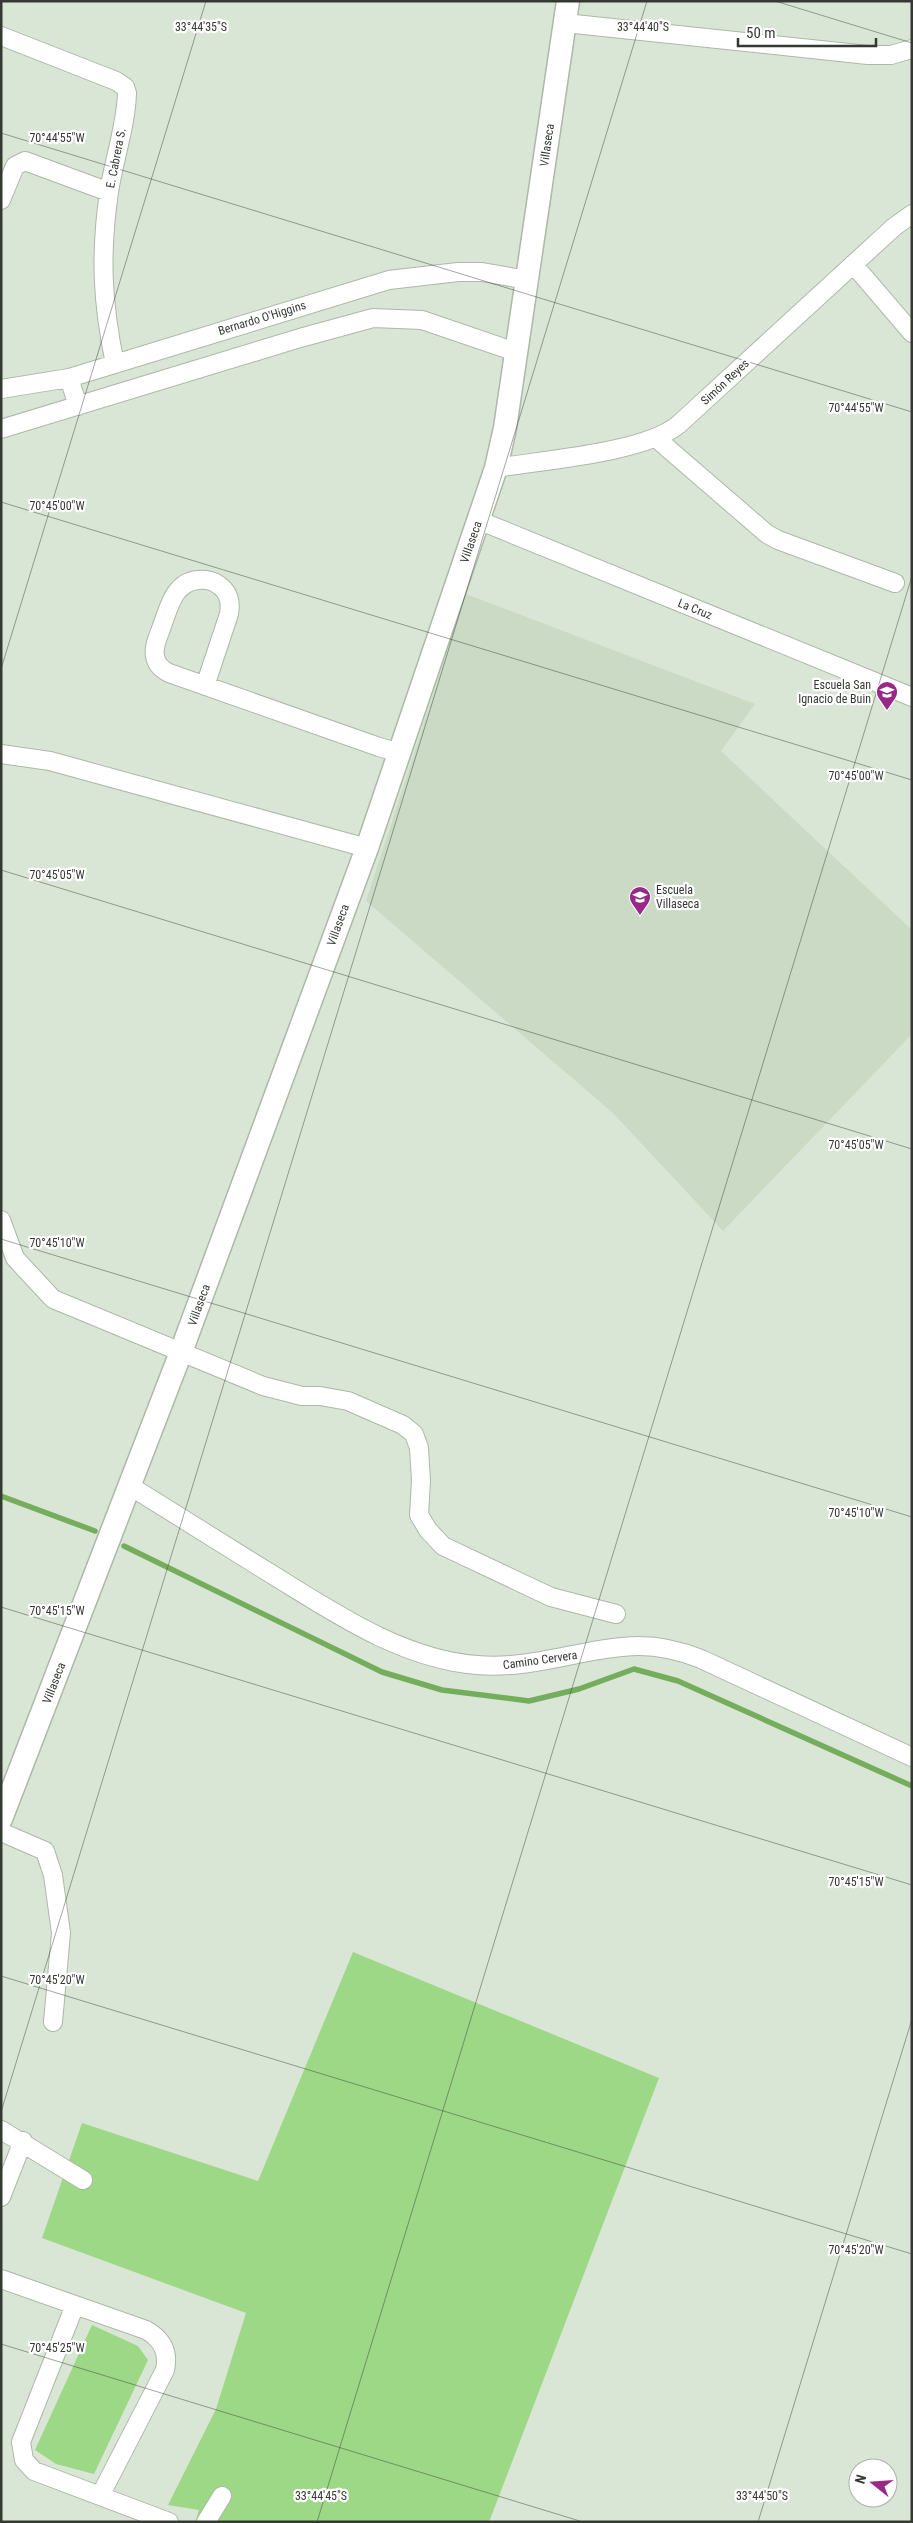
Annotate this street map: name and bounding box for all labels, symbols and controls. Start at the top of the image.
scale bar [738,15,876,47]
text: 33°44'35"S [175,20,227,34]
text: 33°44'40"S [617,20,669,34]
text: 50 m [746,24,776,42]
street label: Villaseca [537,122,557,167]
street label: E. Cabrera S. [103,127,129,189]
text: 70°44'55"W [29,131,85,145]
street label: Bernardo O'Higgins [216,298,308,338]
street label: Simón Reyes [698,356,752,408]
text: 70°44'55"W [828,401,884,415]
text: 70°45'00"W [29,499,85,513]
street label: Villaseca [457,519,485,565]
street label: La Cruz [676,596,714,622]
place label: Escuela San Ignacio de Buin [798,678,871,706]
school or university icon: Escuela San Ignacio de Buin [875,680,899,711]
text: 70°45'00"W [828,769,884,783]
text: 70°45'05"W [29,868,85,882]
place label: Escuela Villaseca [656,883,699,911]
school or university icon: Escuela Villaseca [628,885,652,916]
street label: Villaseca [324,902,352,948]
text: 70°45'05"W [828,1138,884,1152]
text: 70°45'10"W [29,1236,85,1250]
street label: Villaseca [185,1282,213,1328]
text: 70°45'10"W [828,1506,884,1520]
text: 70°45'15"W [29,1604,85,1618]
street label: Camino Cervera [502,1648,578,1672]
street label: Villaseca [40,1660,68,1706]
text: 70°45'15"W [828,1875,884,1889]
text: 70°45'20"W [29,1973,85,1987]
text: 70°45'20"W [828,2243,884,2257]
text: 70°45'25"W [29,2341,85,2355]
north arrow [848,2458,898,2508]
text: N [852,2473,869,2486]
text: 33°44'45"S [295,2489,347,2503]
text: 33°44'50"S [736,2489,788,2503]

